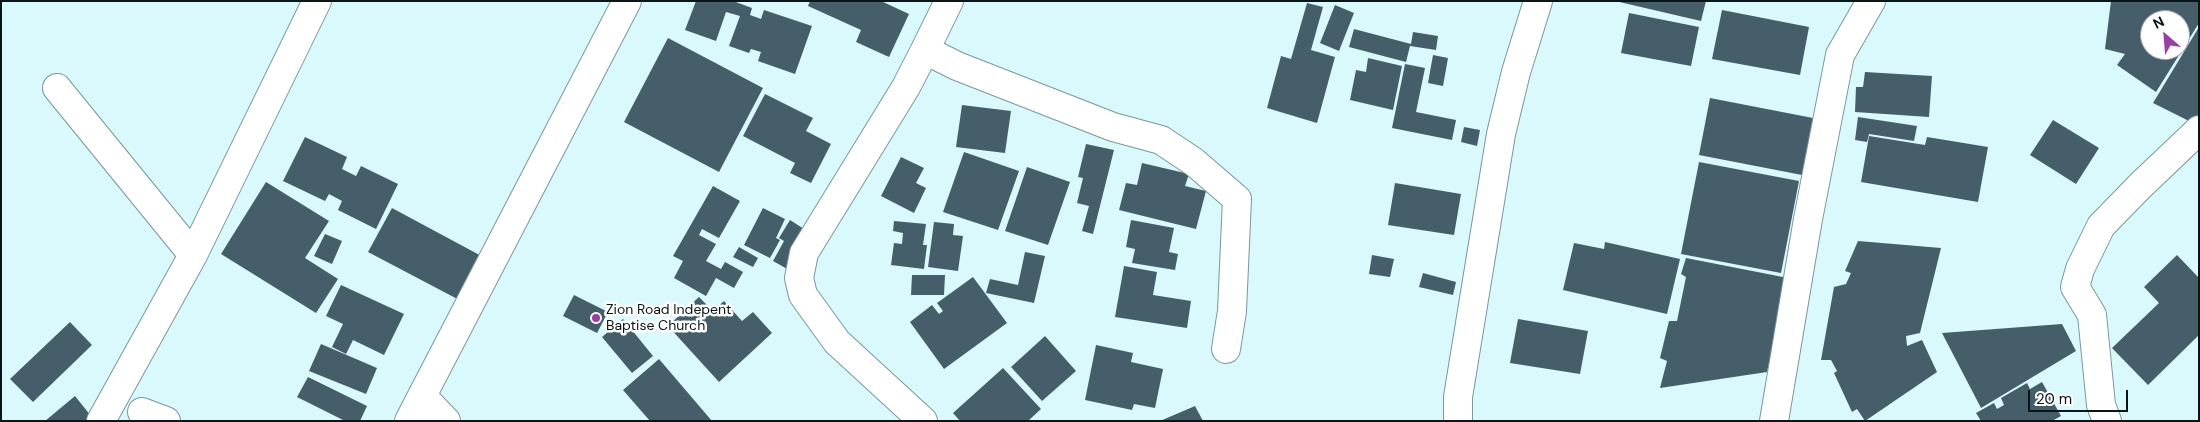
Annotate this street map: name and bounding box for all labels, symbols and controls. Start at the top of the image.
north arrow [2140,10,2190,60]
text: N [2150,12,2167,33]
place label: Zion Road Indepent Baptise Church [606,302,732,334]
marker: Zion Road Indepent Baptise Church [590,312,602,324]
scale bar [2030,380,2130,412]
text: 20 m [2036,389,2072,409]

